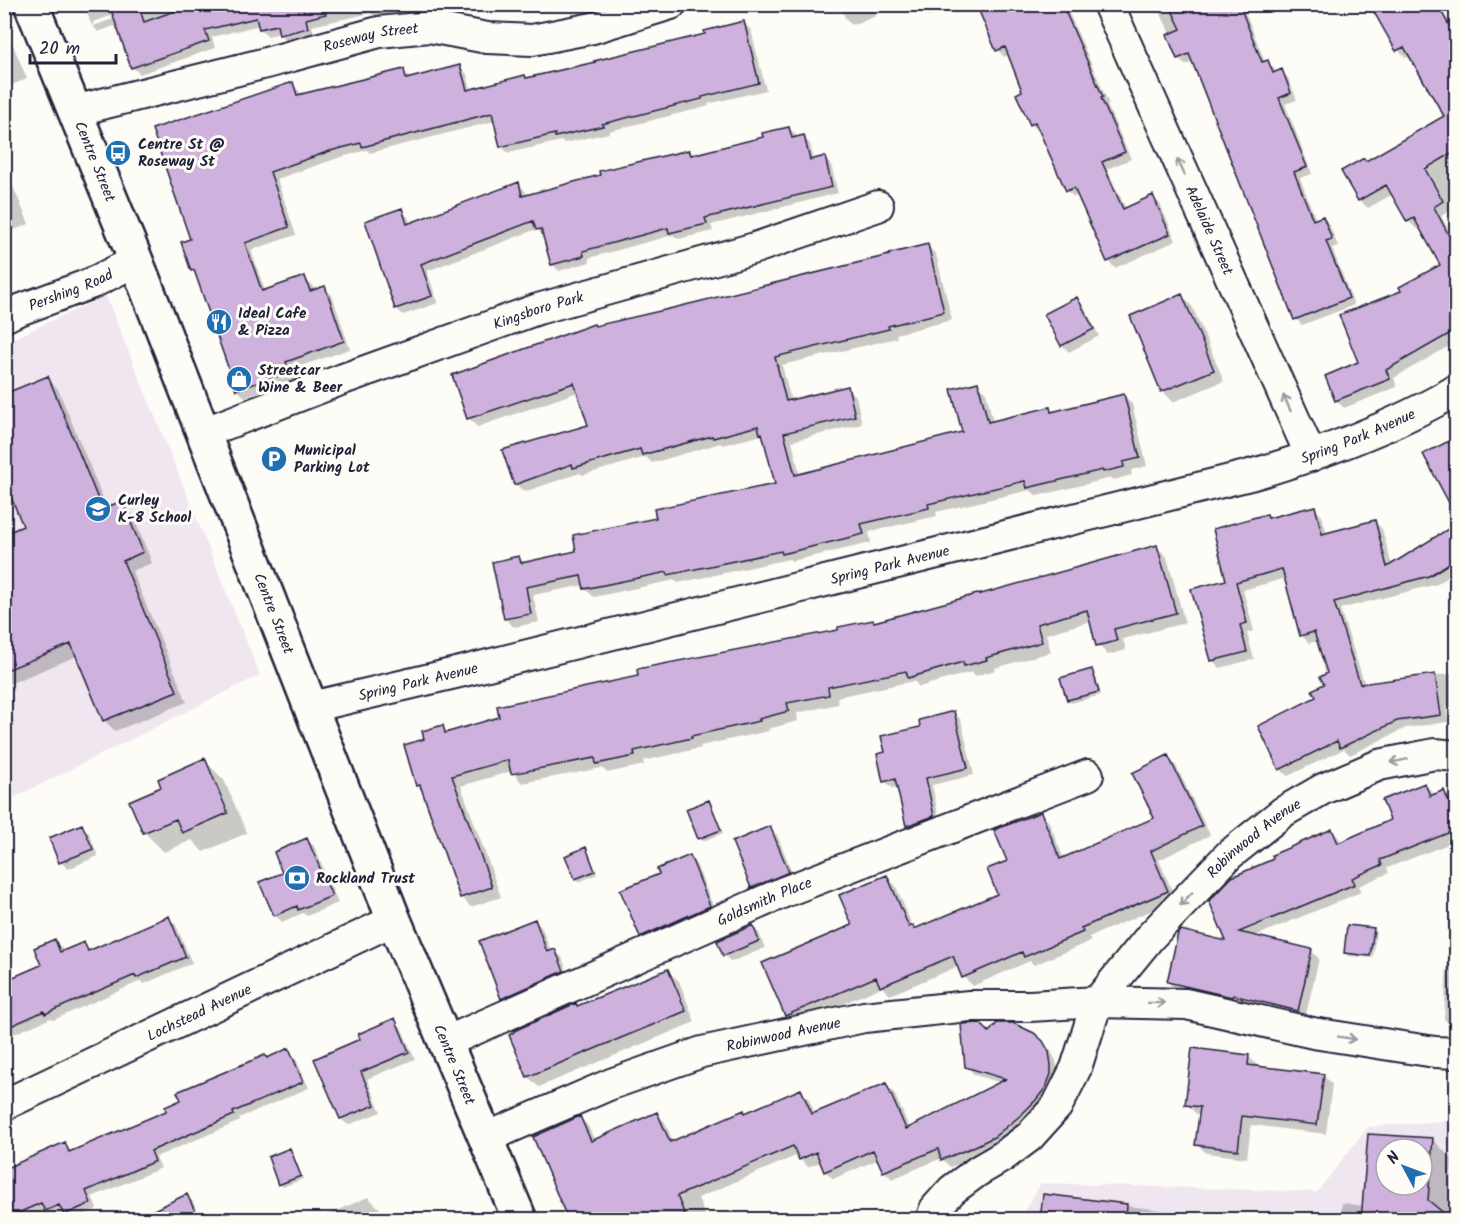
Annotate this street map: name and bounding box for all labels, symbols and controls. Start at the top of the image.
street label: Roseway Street [321,17,420,60]
scale bar [30,27,116,65]
text: 20 m [39,35,80,64]
street label: Centre Street [67,118,122,206]
place label: Centre St @ Roseway St [138,133,225,174]
bus stop icon: Centre St @ Roseway St [103,138,133,168]
one-way arrow [1175,159,1187,177]
street label: Adelaide Street [1178,182,1239,280]
street label: Pershing Road [25,263,118,319]
street label: Kingsboro Park [490,286,587,337]
place label: Ideal Cafe & Pizza [238,302,307,343]
restaurant icon: Ideal Cafe & Pizza [204,307,234,337]
place label: Streetcar Wine & Beer [258,359,343,400]
shop icon: Streetcar Wine & Beer [224,364,254,394]
one-way arrow [1281,394,1292,412]
street label: Spring Park Avenue [1298,403,1420,471]
place label: Municipal Parking Lot [294,439,370,480]
parking icon: Municipal Parking Lot [259,444,289,474]
place label: Curley K-8 School [118,489,191,530]
school or university icon: Curley K-8 School [83,494,113,524]
street label: Spring Park Avenue [828,539,952,592]
street label: Centre Street [246,570,300,658]
street label: Spring Park Avenue [356,657,481,708]
one-way arrow [1390,756,1409,767]
street label: Robinwood Avenue [1201,793,1306,884]
bank icon: Rockland Trust [282,863,312,893]
place label: Rockland Trust [316,867,415,891]
street label: Goldsmith Place [713,871,816,933]
one-way arrow [1179,891,1193,906]
street label: Lochstead Avenue [143,978,256,1048]
one-way arrow [1145,998,1165,1009]
street label: Robinwood Avenue [724,1011,843,1059]
street label: Centre Street [426,1021,481,1109]
one-way arrow [1337,1032,1356,1043]
north arrow [1374,1137,1434,1197]
text: N [1381,1146,1407,1170]

